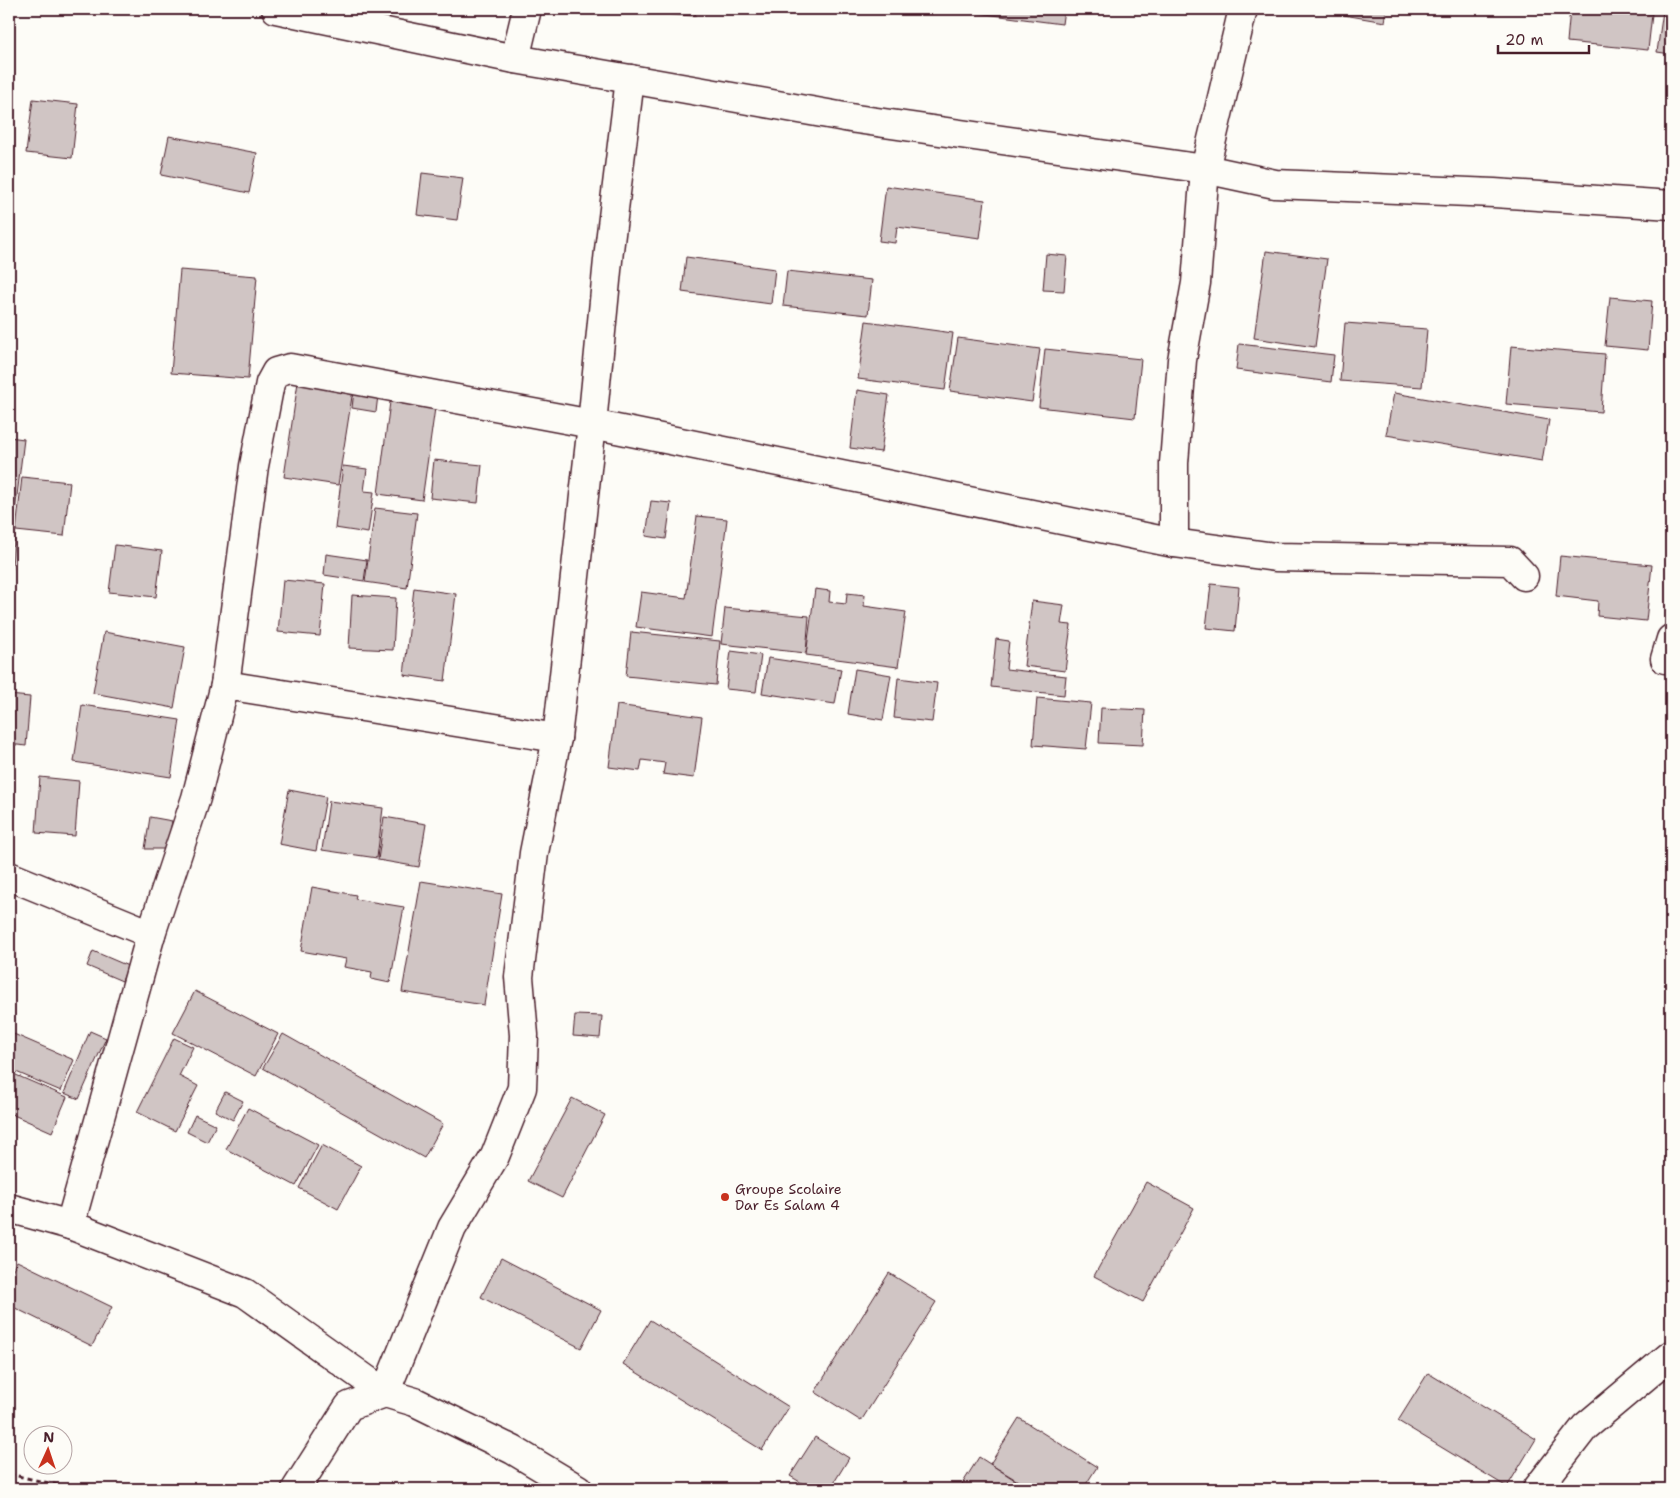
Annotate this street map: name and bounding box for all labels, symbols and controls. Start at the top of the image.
scale bar [1498,22,1589,54]
text: 20 m [1505,30,1544,50]
place label: Groupe Scolaire Dar Es Salam 4 [735,1180,842,1214]
marker: Groupe Scolaire Dar Es Salam 4 [719,1191,731,1203]
north arrow [22,1426,72,1476]
text: N [43,1428,55,1446]

